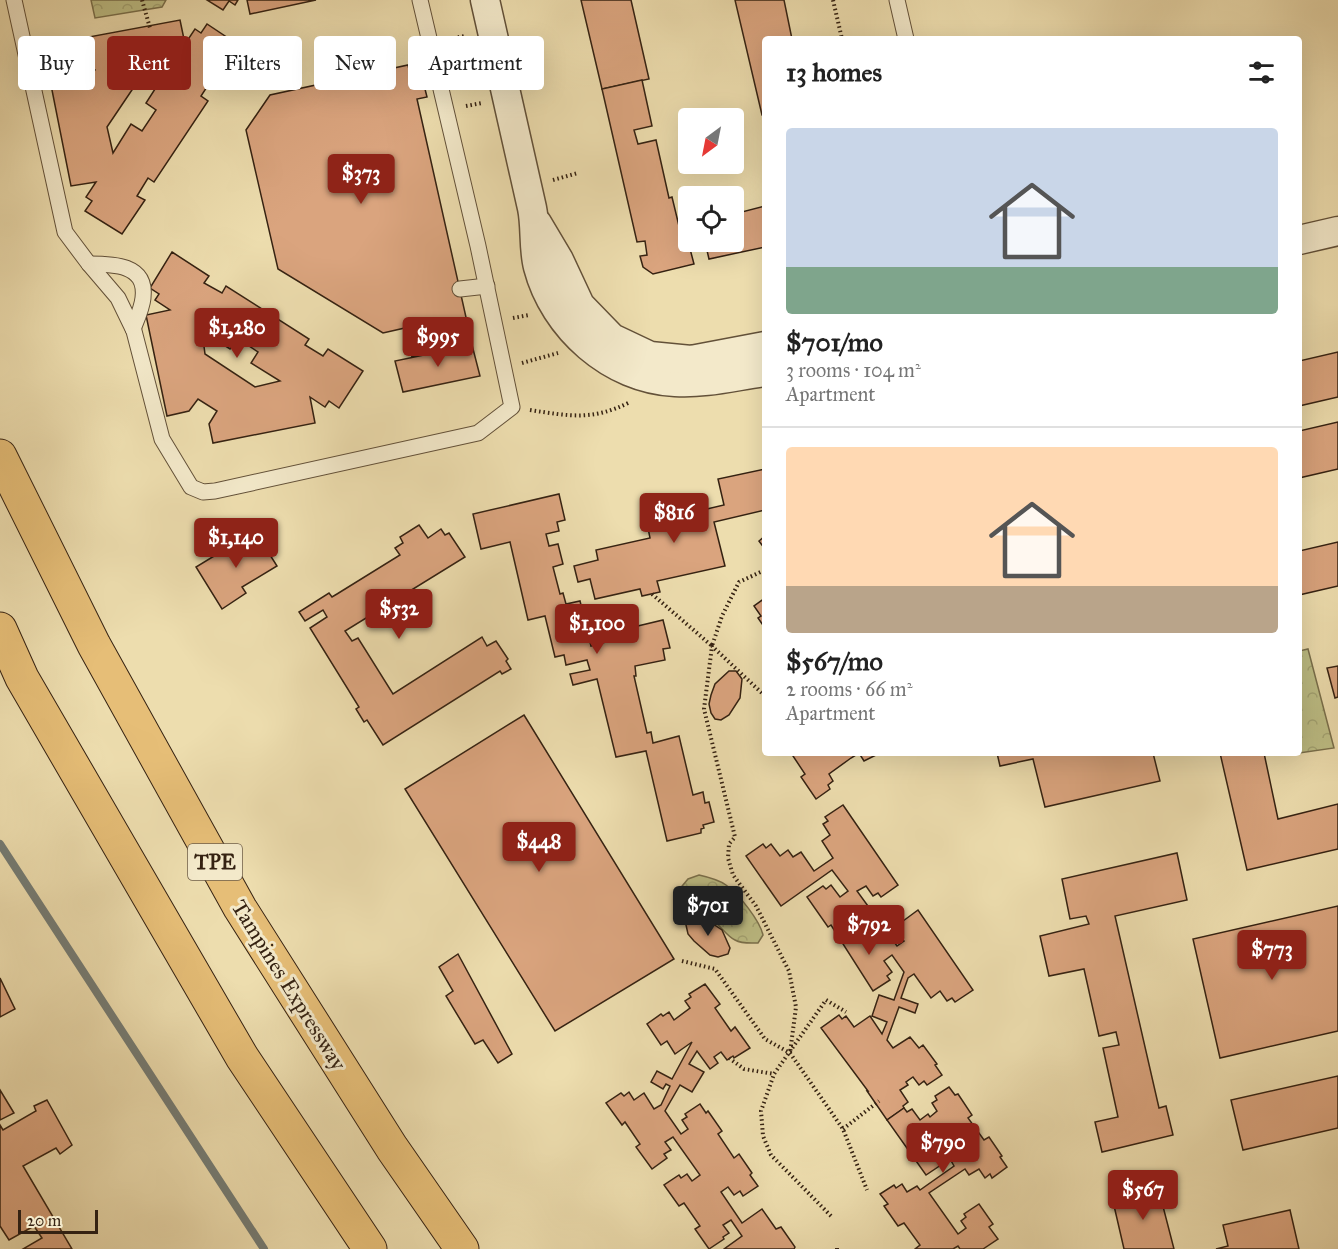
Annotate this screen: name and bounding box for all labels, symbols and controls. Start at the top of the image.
chip: Buy [18,36,95,90]
chip: Rent [107,36,191,90]
chip: Filters [203,36,302,90]
chip: New [314,36,396,90]
chip: Apartment [408,36,544,90]
text: 13 homes [786,56,882,88]
icon: filters [1245,56,1278,89]
north arrow [678,108,744,174]
map controls [678,108,744,252]
pin: $373 [325,154,397,205]
text: $373 [342,161,380,185]
icon: home [978,167,1086,275]
button: locate [678,186,744,252]
pin: $1,280 [188,308,286,359]
text: $1,280 [208,315,266,339]
pin: $995 [402,317,474,368]
text: $995 [417,324,459,348]
text: $701/mo [786,326,883,358]
text: 3 rooms · 104 m² [786,358,921,382]
text: Apartment [786,382,875,406]
icon: home [978,486,1086,594]
pin: $816 [638,493,710,544]
text: $816 [654,500,694,524]
pin: $1,140 [187,518,285,569]
text: $1,140 [208,525,264,549]
pin: $532 [363,589,435,640]
text: $532 [379,596,419,620]
pin: $1,100 [548,604,646,655]
text: $1,100 [569,611,625,635]
text: $567/mo [786,645,883,677]
text: 2 rooms · 66 m² [786,677,912,701]
text: Apartment [786,701,875,725]
pin: $448 [503,822,575,873]
text: $448 [517,829,561,853]
road number: TPE [188,844,242,880]
pin: $701 [672,886,744,937]
text: $701 [687,893,729,917]
street label: Tampines Expressway [226,895,353,1076]
pin: $792 [833,905,905,956]
text: $792 [847,912,891,936]
pin: $773 [1236,930,1308,981]
text: $773 [1251,937,1293,961]
pin: $790 [907,1123,979,1174]
text: $790 [920,1130,966,1154]
pin: $567 [1107,1170,1179,1221]
text: $567 [1122,1177,1164,1201]
scale bar [18,1207,98,1234]
text: 20 m [27,1211,61,1230]

